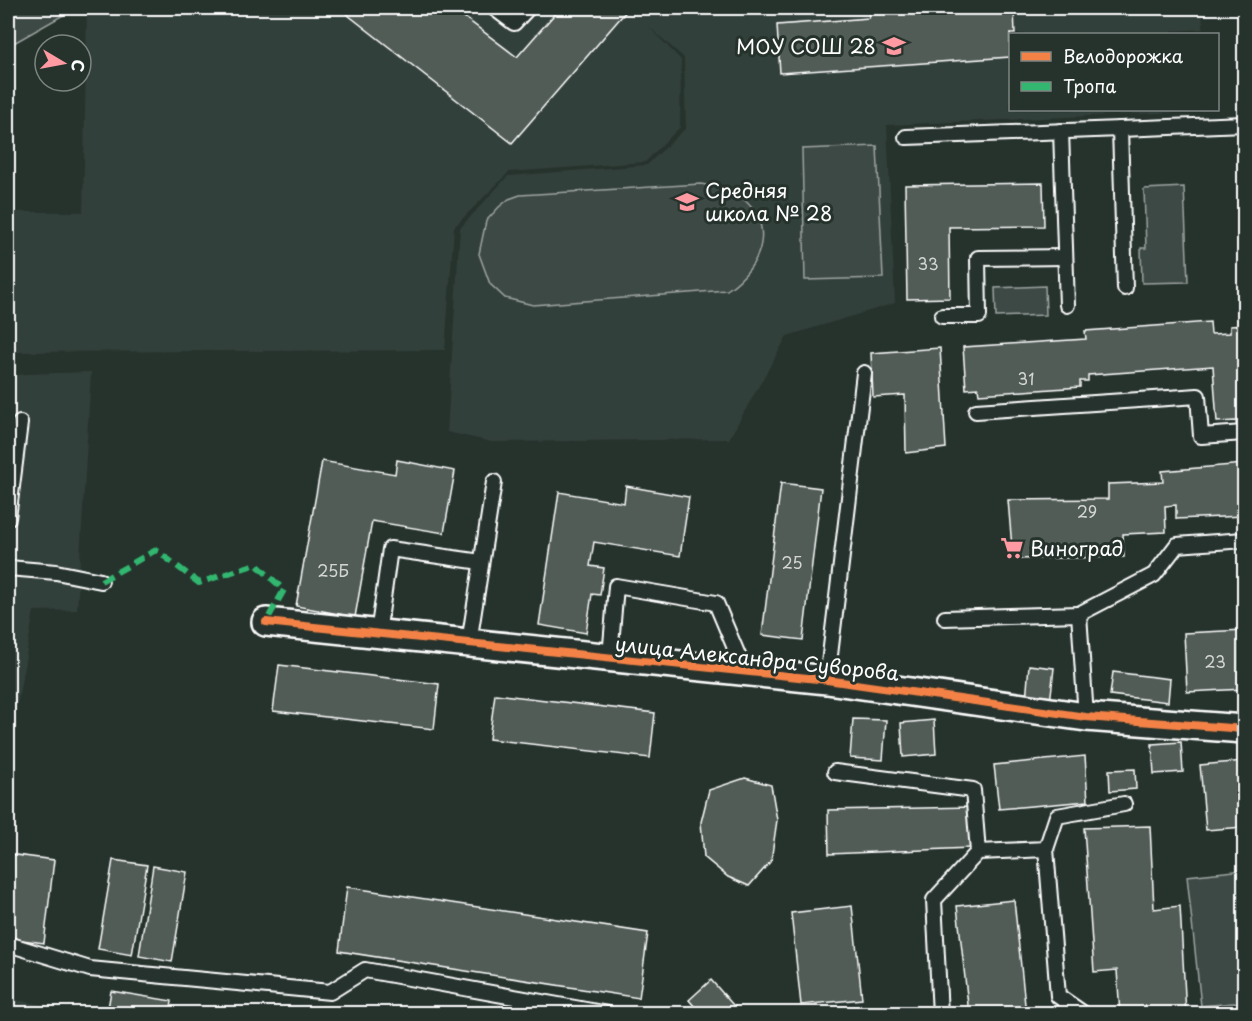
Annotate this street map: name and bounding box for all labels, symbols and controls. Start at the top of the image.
place label: МОУ СОШ 28 [736,31,876,61]
north arrow [33,33,93,93]
school or university icon: МОУ СОШ 28 [881,33,907,59]
legend [1009,33,1219,111]
text: Велодорожка [1063,42,1184,69]
text: С [66,58,92,74]
text: Тропа [1063,72,1116,99]
place label: Средняя школа № 28 [705,175,832,228]
school or university icon: Средняя школа № 28 [674,189,700,215]
house number: 33 [917,251,939,275]
house number: 31 [1018,366,1034,390]
house number: 29 [1077,499,1097,523]
place label: Виноград [1030,533,1123,563]
supermarket icon: Виноград [999,535,1025,561]
house number: 25 [781,550,803,574]
house number: 25Б [317,558,349,582]
street label: улица Александра Суворова [613,628,901,688]
house number: 23 [1204,649,1226,673]

